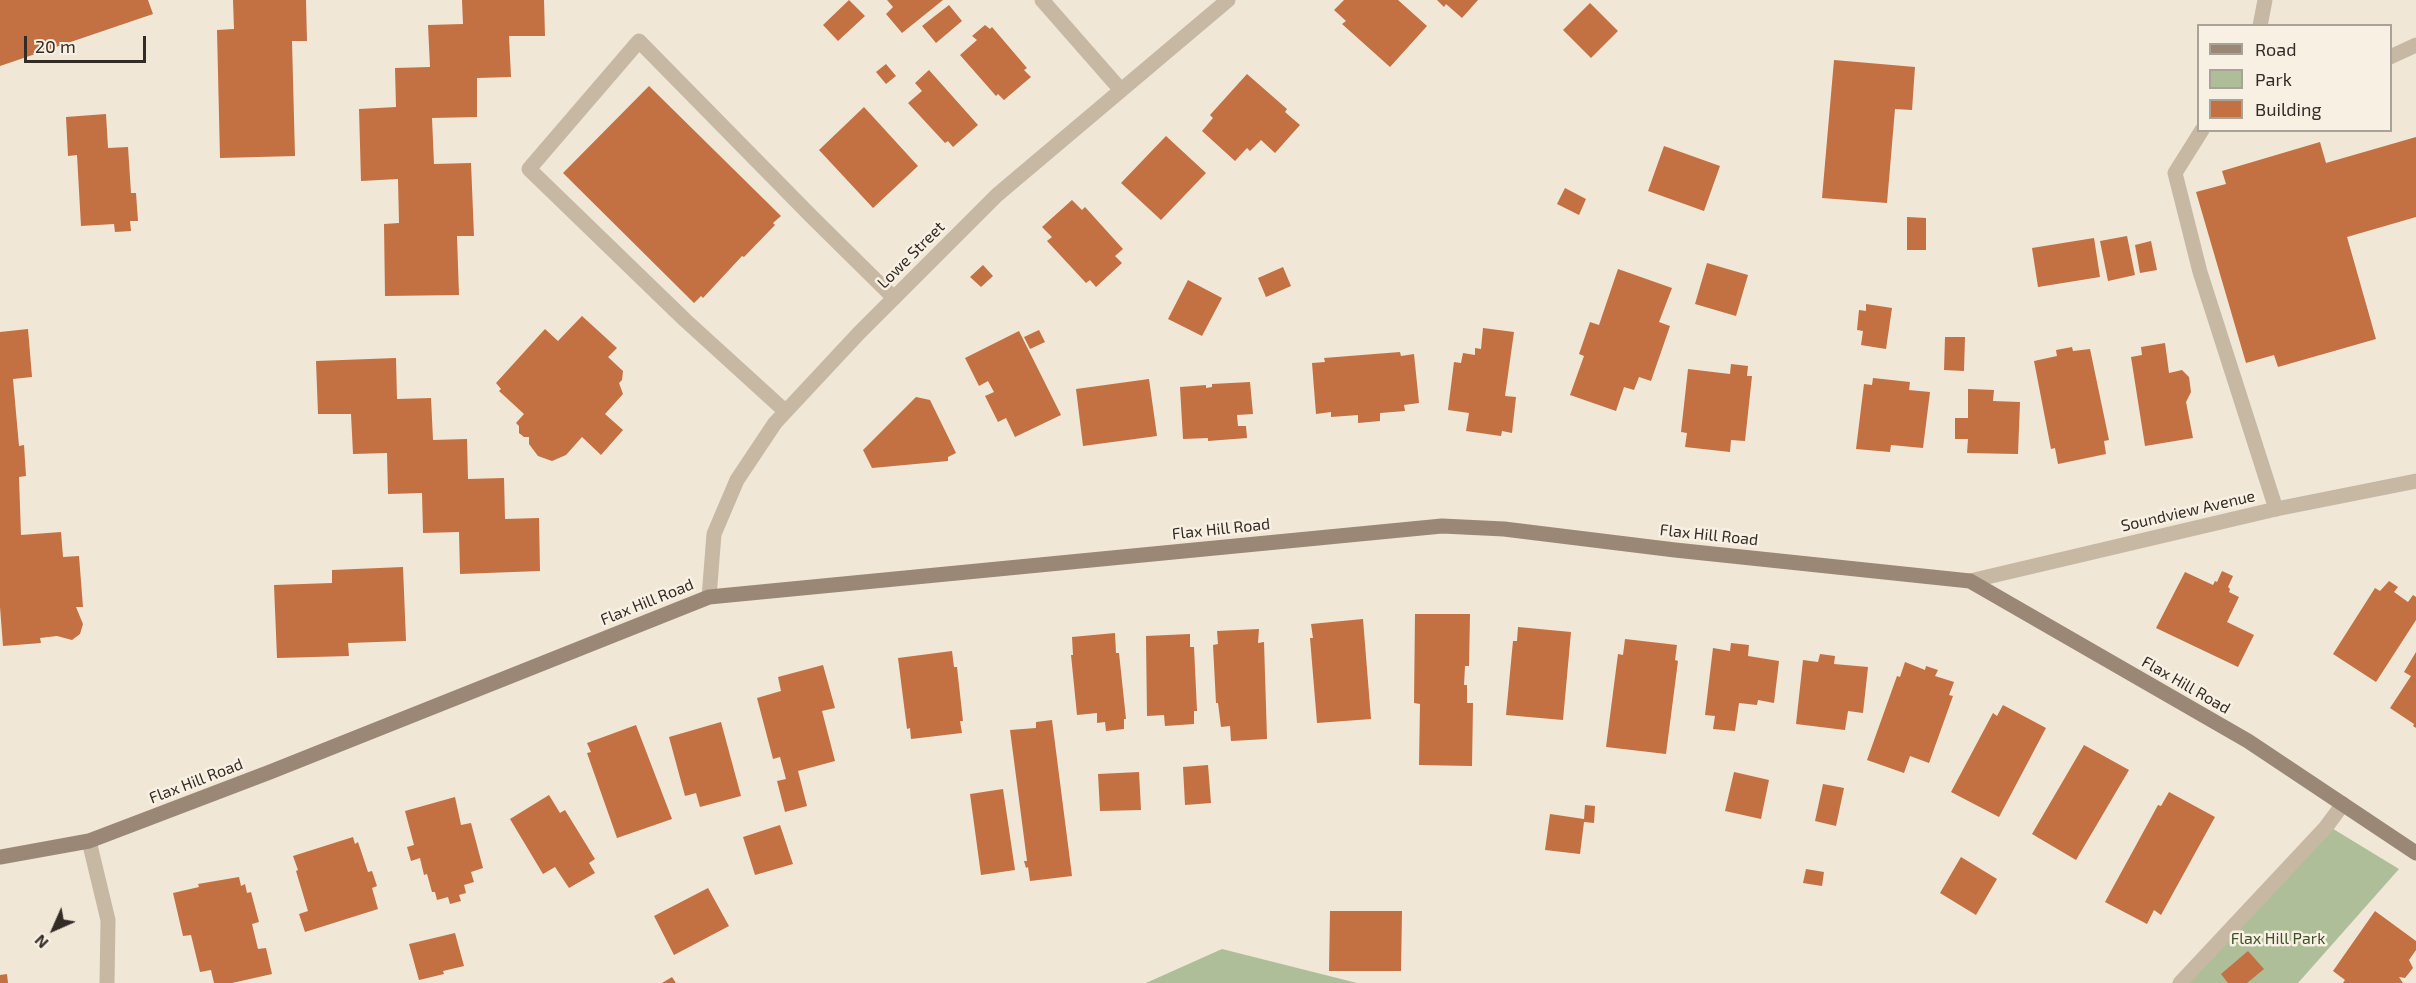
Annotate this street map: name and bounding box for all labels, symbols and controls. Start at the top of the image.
scale bar [27,24,148,62]
legend [2197,24,2392,132]
text: 20 m [35,35,76,57]
text: Road [2255,38,2296,60]
text: Park [2255,68,2292,90]
text: Building [2255,98,2322,120]
street label: Lowe Street [873,217,949,293]
street label: Soundview Avenue [2119,486,2257,536]
street label: Flax Hill Road [1171,514,1271,544]
street label: Flax Hill Road [1659,520,1759,550]
street label: Flax Hill Road [598,575,696,629]
street label: Flax Hill Road [2138,652,2234,718]
street label: Flax Hill Road [146,754,246,808]
north arrow [24,899,84,959]
park label: Flax Hill Park [2231,929,2325,949]
text: N [30,931,52,953]

